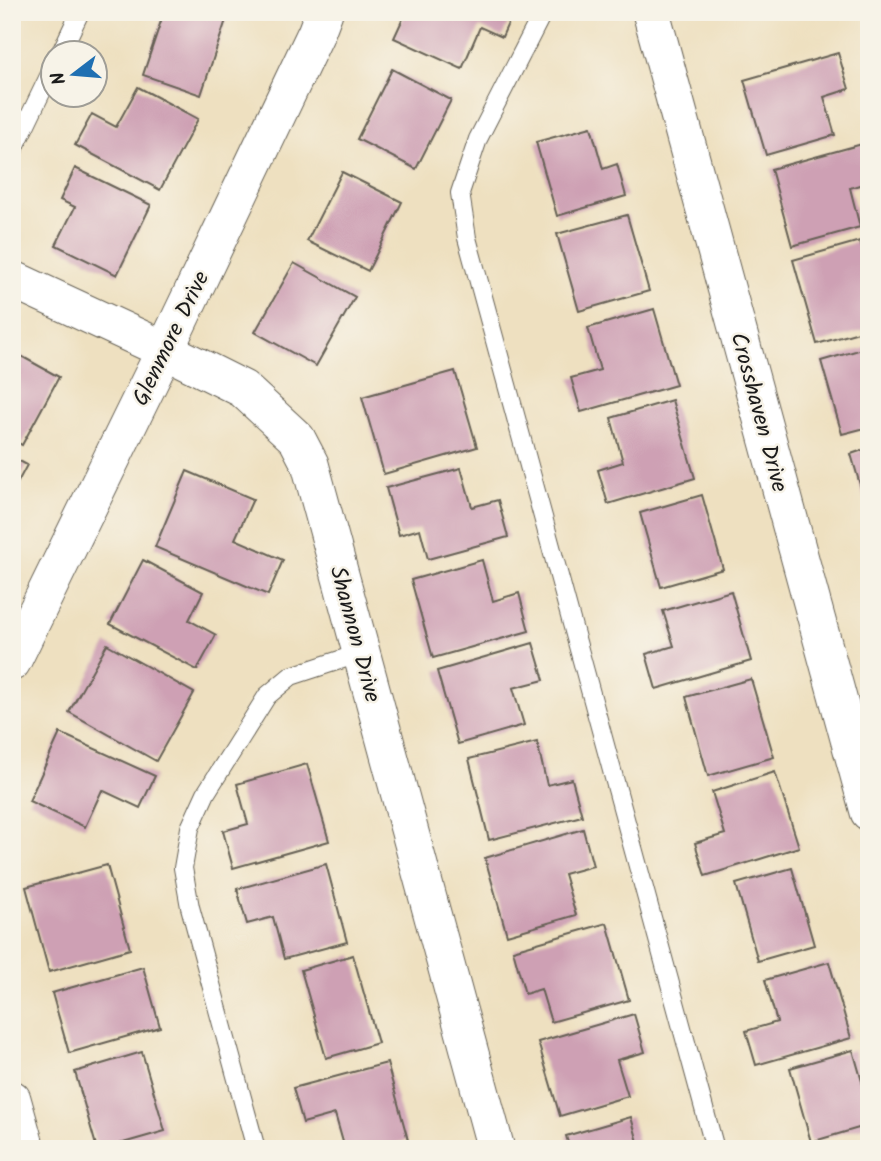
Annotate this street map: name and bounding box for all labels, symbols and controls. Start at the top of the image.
north arrow [38,38,108,108]
text: N [44,68,76,88]
street label: Glenmore Drive [124,265,220,412]
street label: Crosshaven Drive [719,329,797,496]
street label: Shannon Drive [319,562,390,707]

